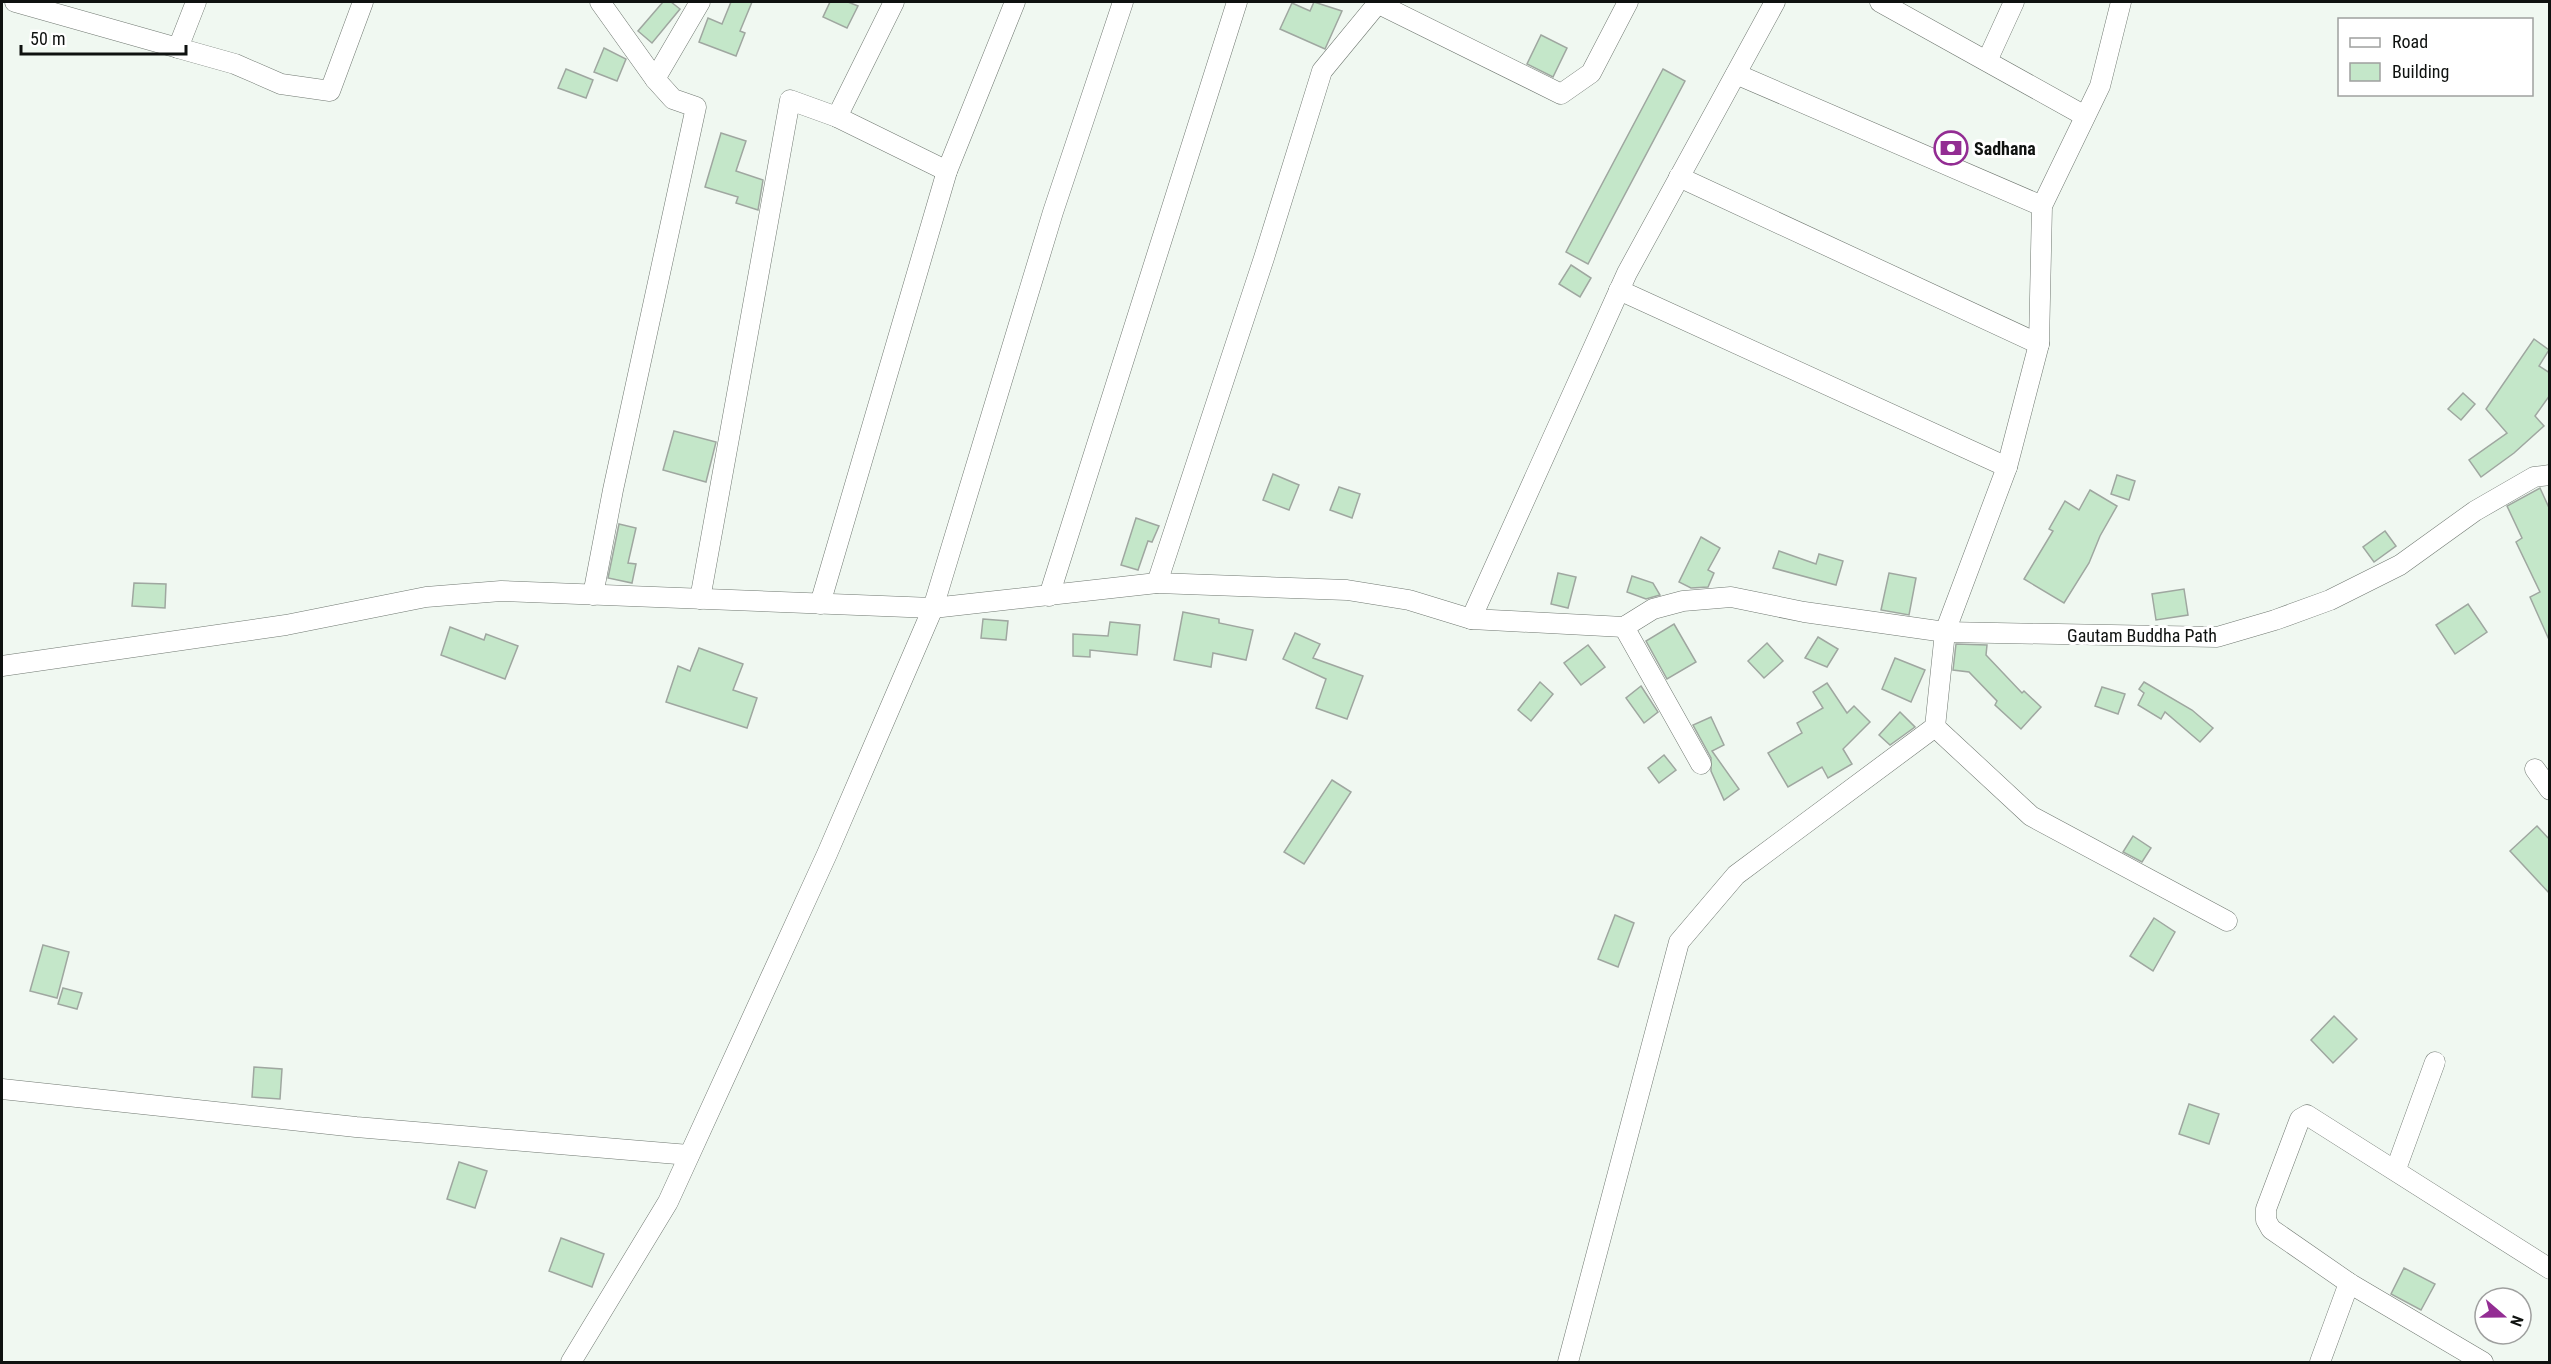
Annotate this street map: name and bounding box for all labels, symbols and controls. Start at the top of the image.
scale bar [21,18,186,56]
legend [2338,18,2533,96]
text: 50 m [30,28,65,49]
text: Road [2392,31,2428,52]
text: Building [2392,61,2449,82]
bank icon: Sadhana [1933,130,1969,166]
place label: Sadhana [1974,138,2036,159]
street label: Gautam Buddha Path [2067,625,2217,646]
north arrow [2473,1286,2533,1346]
text: N [2506,1313,2527,1329]

